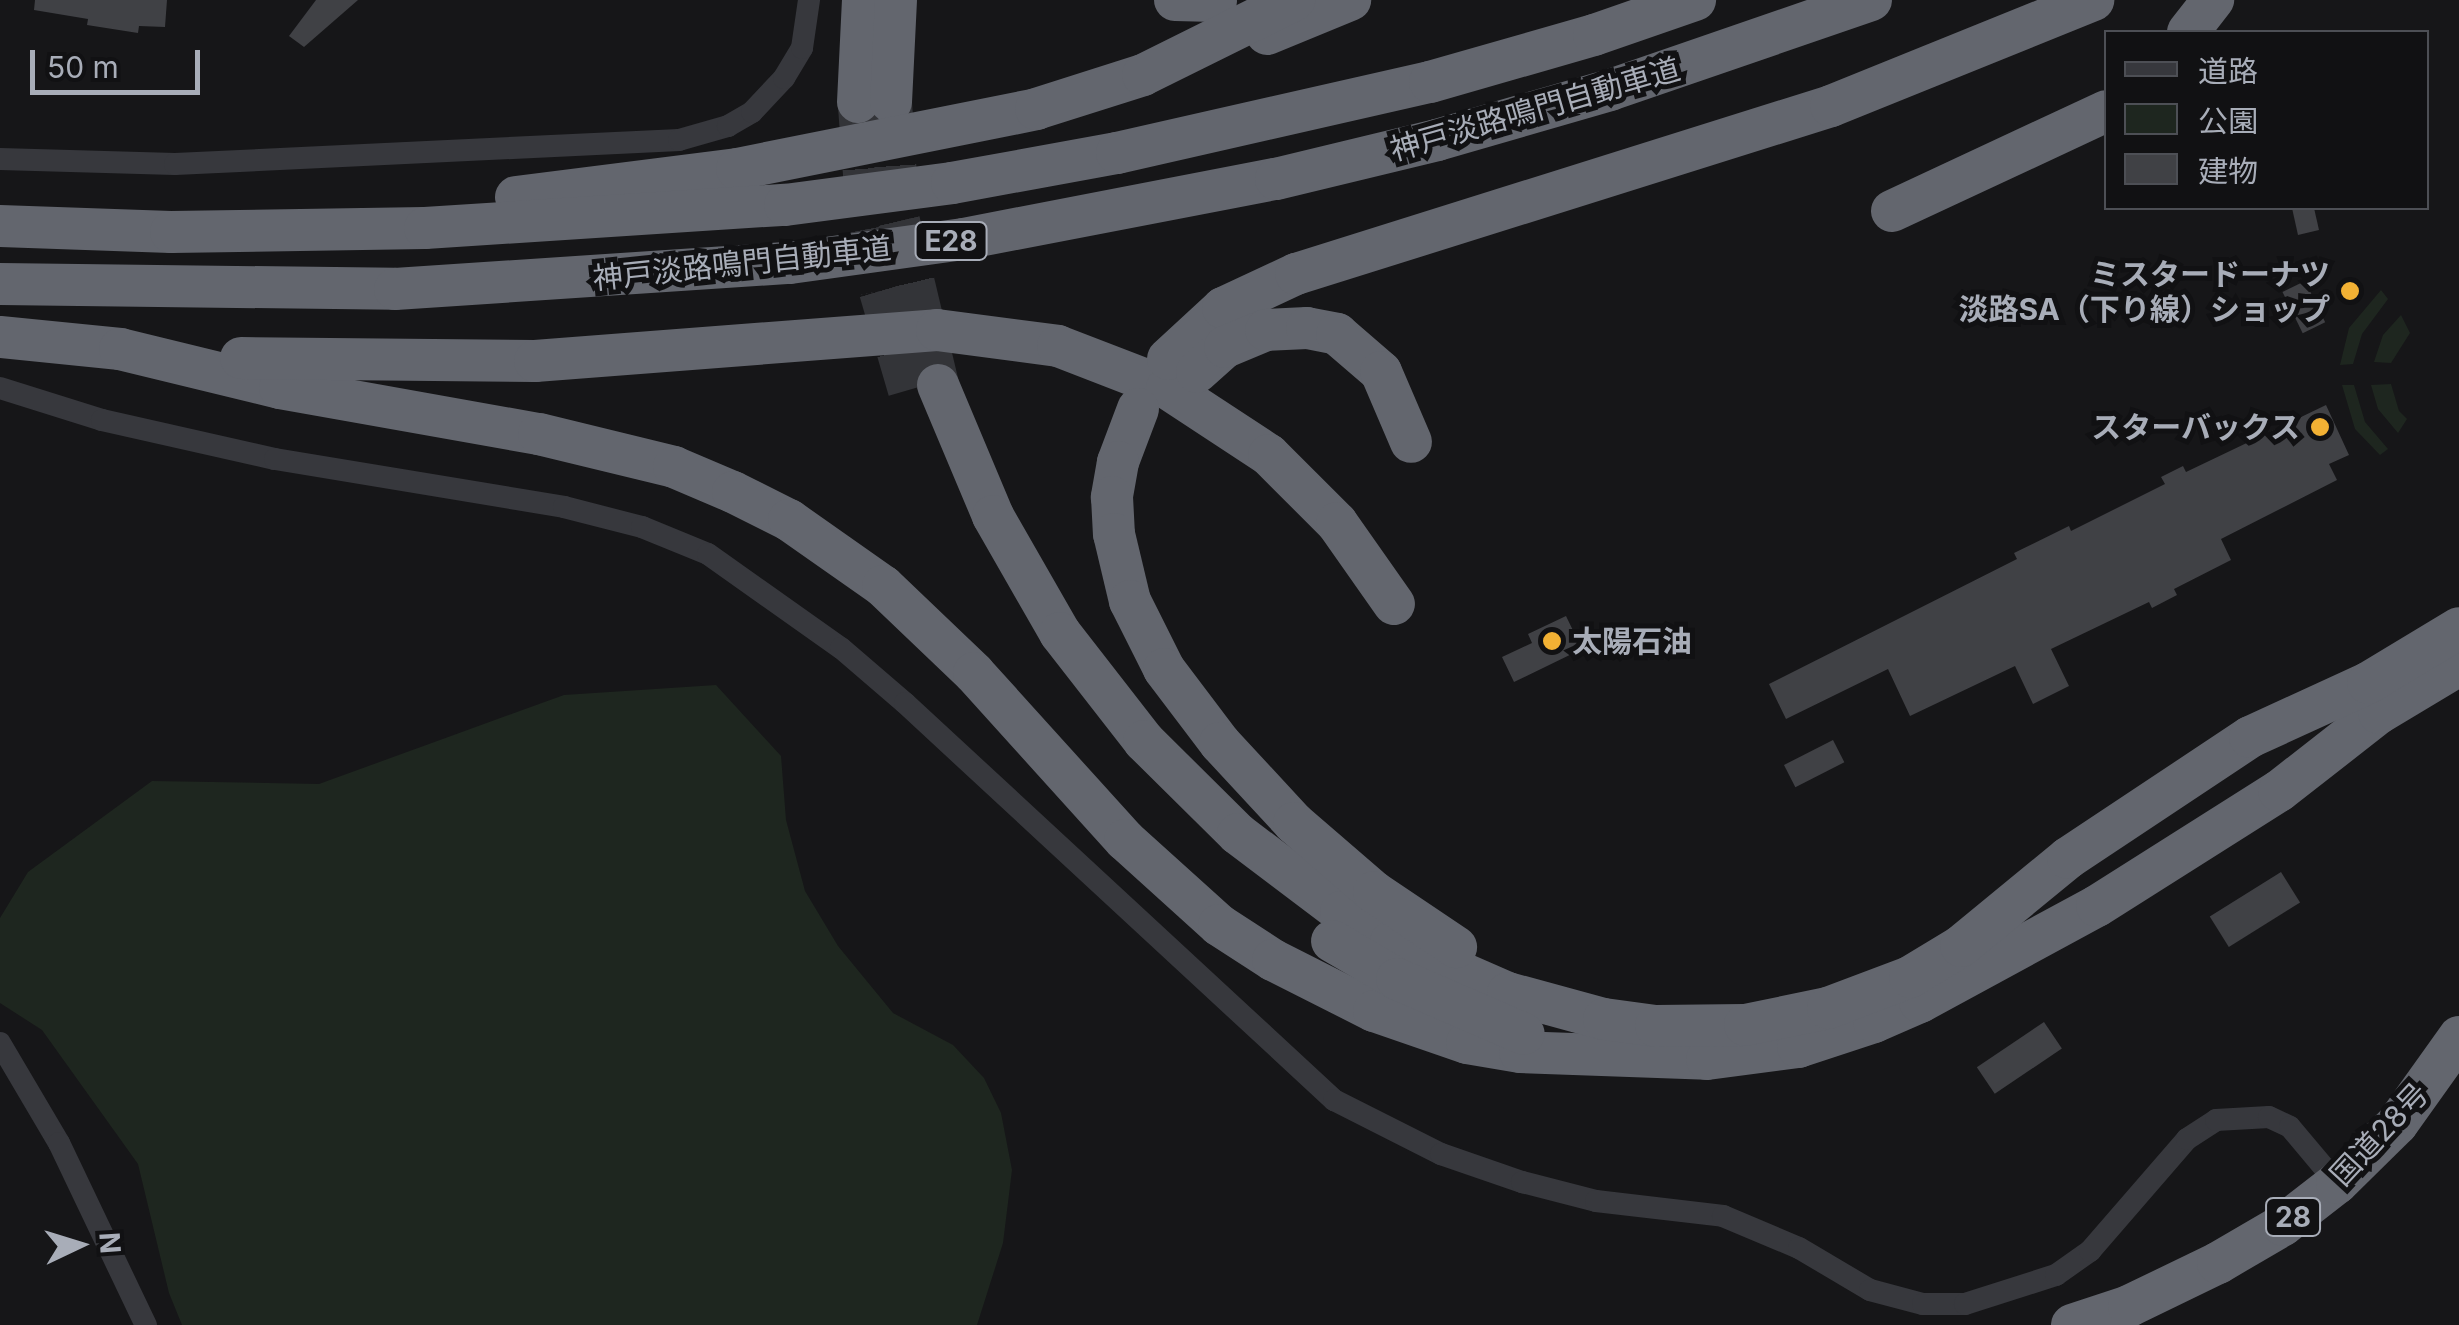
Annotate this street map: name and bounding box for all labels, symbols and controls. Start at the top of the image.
scale bar [35,30,205,92]
legend [2104,30,2429,210]
text: 50 m [47,49,119,85]
street label: 神戸淡路鳴門自動車道 [1386,50,1684,168]
text: 道路 [2198,53,2258,89]
text: 公園 [2198,103,2258,139]
text: 建物 [2198,153,2258,189]
road number: E28 [914,218,988,264]
street label: 神戸淡路鳴門自動車道 [591,229,893,297]
place label: ミスタードーナツ 淡路SA（下り線）ショップ [1958,256,2330,326]
marker: ミスタードーナツ 淡路SA（下り線）ショップ [2339,280,2361,302]
place label: スターバックス [2090,409,2300,445]
marker: スターバックス [2309,416,2331,438]
place label: 太陽石油 [1572,623,1692,659]
marker: 太陽石油 [1541,630,1563,652]
street label: 国道28号 [2323,1075,2435,1193]
road number: 28 [2263,1194,2323,1240]
north arrow [30,1195,130,1295]
text: N [92,1231,128,1255]

